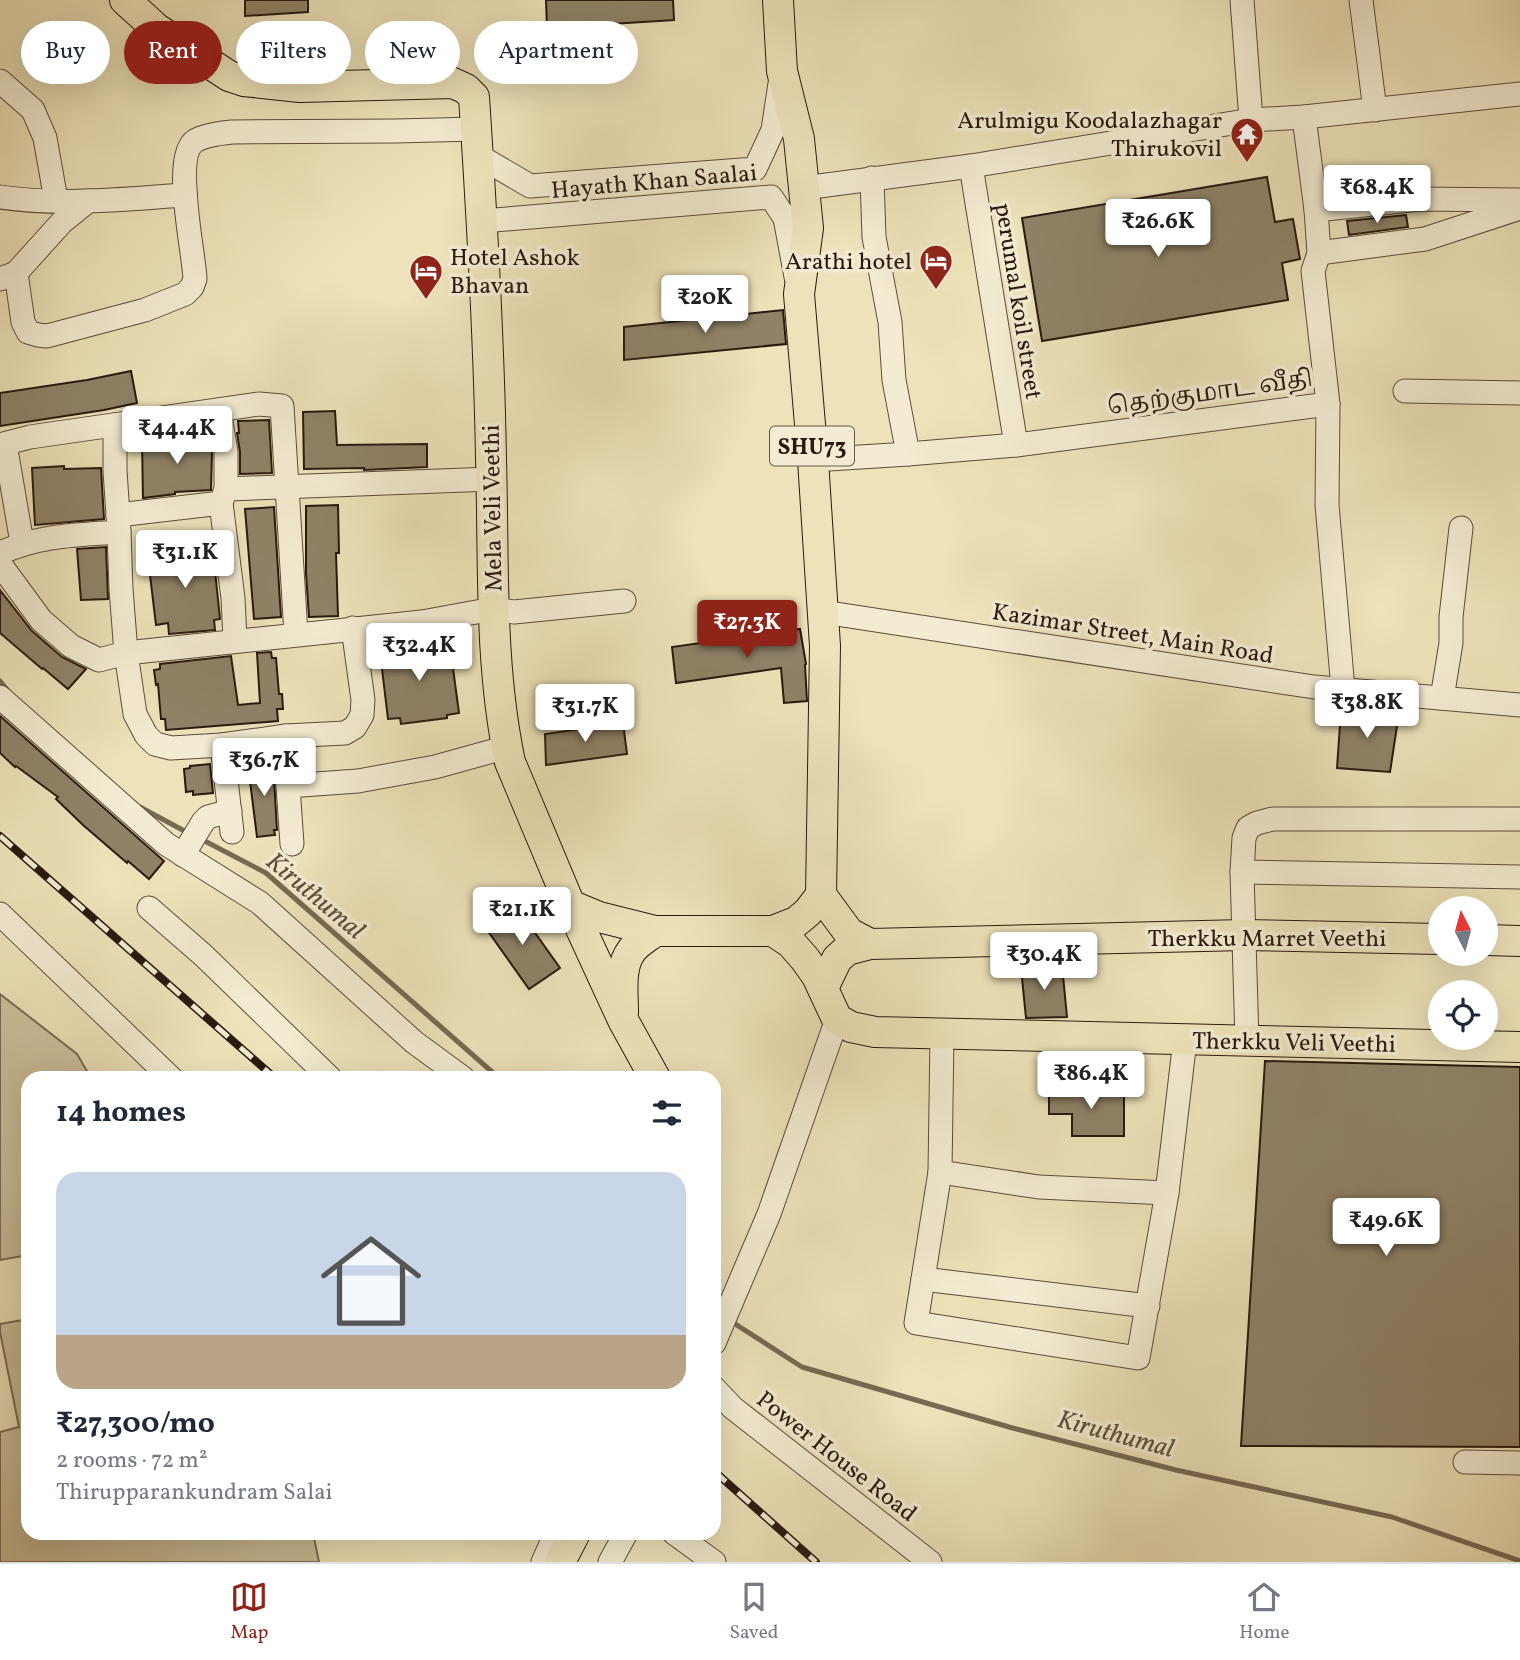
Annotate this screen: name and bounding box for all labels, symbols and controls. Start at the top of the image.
chip: Buy [21,21,110,84]
chip: Rent [124,21,222,84]
chip: Filters [236,21,351,84]
chip: New [365,21,460,84]
chip: Apartment [474,21,638,84]
place label: Arulmigu Koodalazhagar Thirukovil [957,105,1222,167]
temple icon: Arulmigu Koodalazhagar Thirukovil [1228,115,1266,164]
street label: Hayath Khan Saalai [550,157,759,209]
pin: ₹68.4K [1320,166,1434,225]
text: ₹68.4K [1340,172,1414,204]
pin: ₹26.6K [1101,200,1215,259]
street label: perumal koil street [985,201,1049,402]
text: ₹26.6K [1121,206,1195,238]
place label: Hotel Ashok Bhavan [450,242,579,304]
hotel icon: Arathi hotel [917,242,955,291]
place label: Arathi hotel [785,246,912,280]
hotel icon: Hotel Ashok Bhavan [407,252,445,301]
pin: ₹20K [664,276,746,335]
text: ₹20K [677,282,733,314]
street label: தெற்குமாட வீதி [1106,363,1315,425]
pin: ₹44.4K [120,406,234,466]
text: ₹44.4K [138,413,216,445]
street label: Mela Veli Veethi [476,424,512,592]
road number: SHU73 [770,426,854,466]
pin: ₹31.1K [128,530,242,590]
text: ₹31.1K [152,537,218,569]
street label: Kazimar Street, Main Road [990,596,1276,674]
pin: ₹27.3K [690,600,804,660]
text: ₹27.3K [713,607,781,639]
pin: ₹32.4K [362,624,476,683]
text: ₹32.4K [382,630,456,662]
pin: ₹38.8K [1310,680,1424,740]
pin: ₹31.7K [528,684,642,744]
text: ₹38.8K [1331,687,1403,719]
text: ₹31.7K [551,691,619,723]
pin: ₹36.7K [207,738,321,798]
text: ₹36.7K [229,745,299,777]
water label: Kiruthumal [257,844,372,949]
pin: ₹21.1K [465,888,579,947]
text: ₹21.1K [489,894,555,926]
north arrow [1428,896,1498,966]
map controls [1428,896,1498,1050]
street label: Therkku Marret Veethi [1148,923,1386,957]
pin: ₹30.4K [987,932,1101,992]
text: ₹30.4K [1006,939,1082,971]
button: locate [1428,980,1498,1050]
street label: Therkku Veli Veethi [1192,1025,1396,1063]
pin: ₹86.4K [1034,1052,1148,1111]
text: ₹86.4K [1053,1058,1129,1090]
text: 14 homes [56,1092,186,1134]
icon: filters [648,1094,686,1132]
pin: ₹49.6K [1329,1198,1443,1258]
text: ₹49.6K [1349,1205,1423,1237]
icon: home [308,1218,434,1344]
street label: Power House Road [748,1384,923,1531]
water label: Kiruthumal [1053,1402,1178,1468]
text: ₹27,300/mo [56,1403,215,1445]
text: 2 rooms · 72 m² [56,1445,207,1477]
text: Thirupparankundram Salai [56,1477,333,1509]
tab: Map [230,1578,269,1646]
tab: Saved [729,1578,778,1646]
tab: Home [1239,1578,1290,1646]

